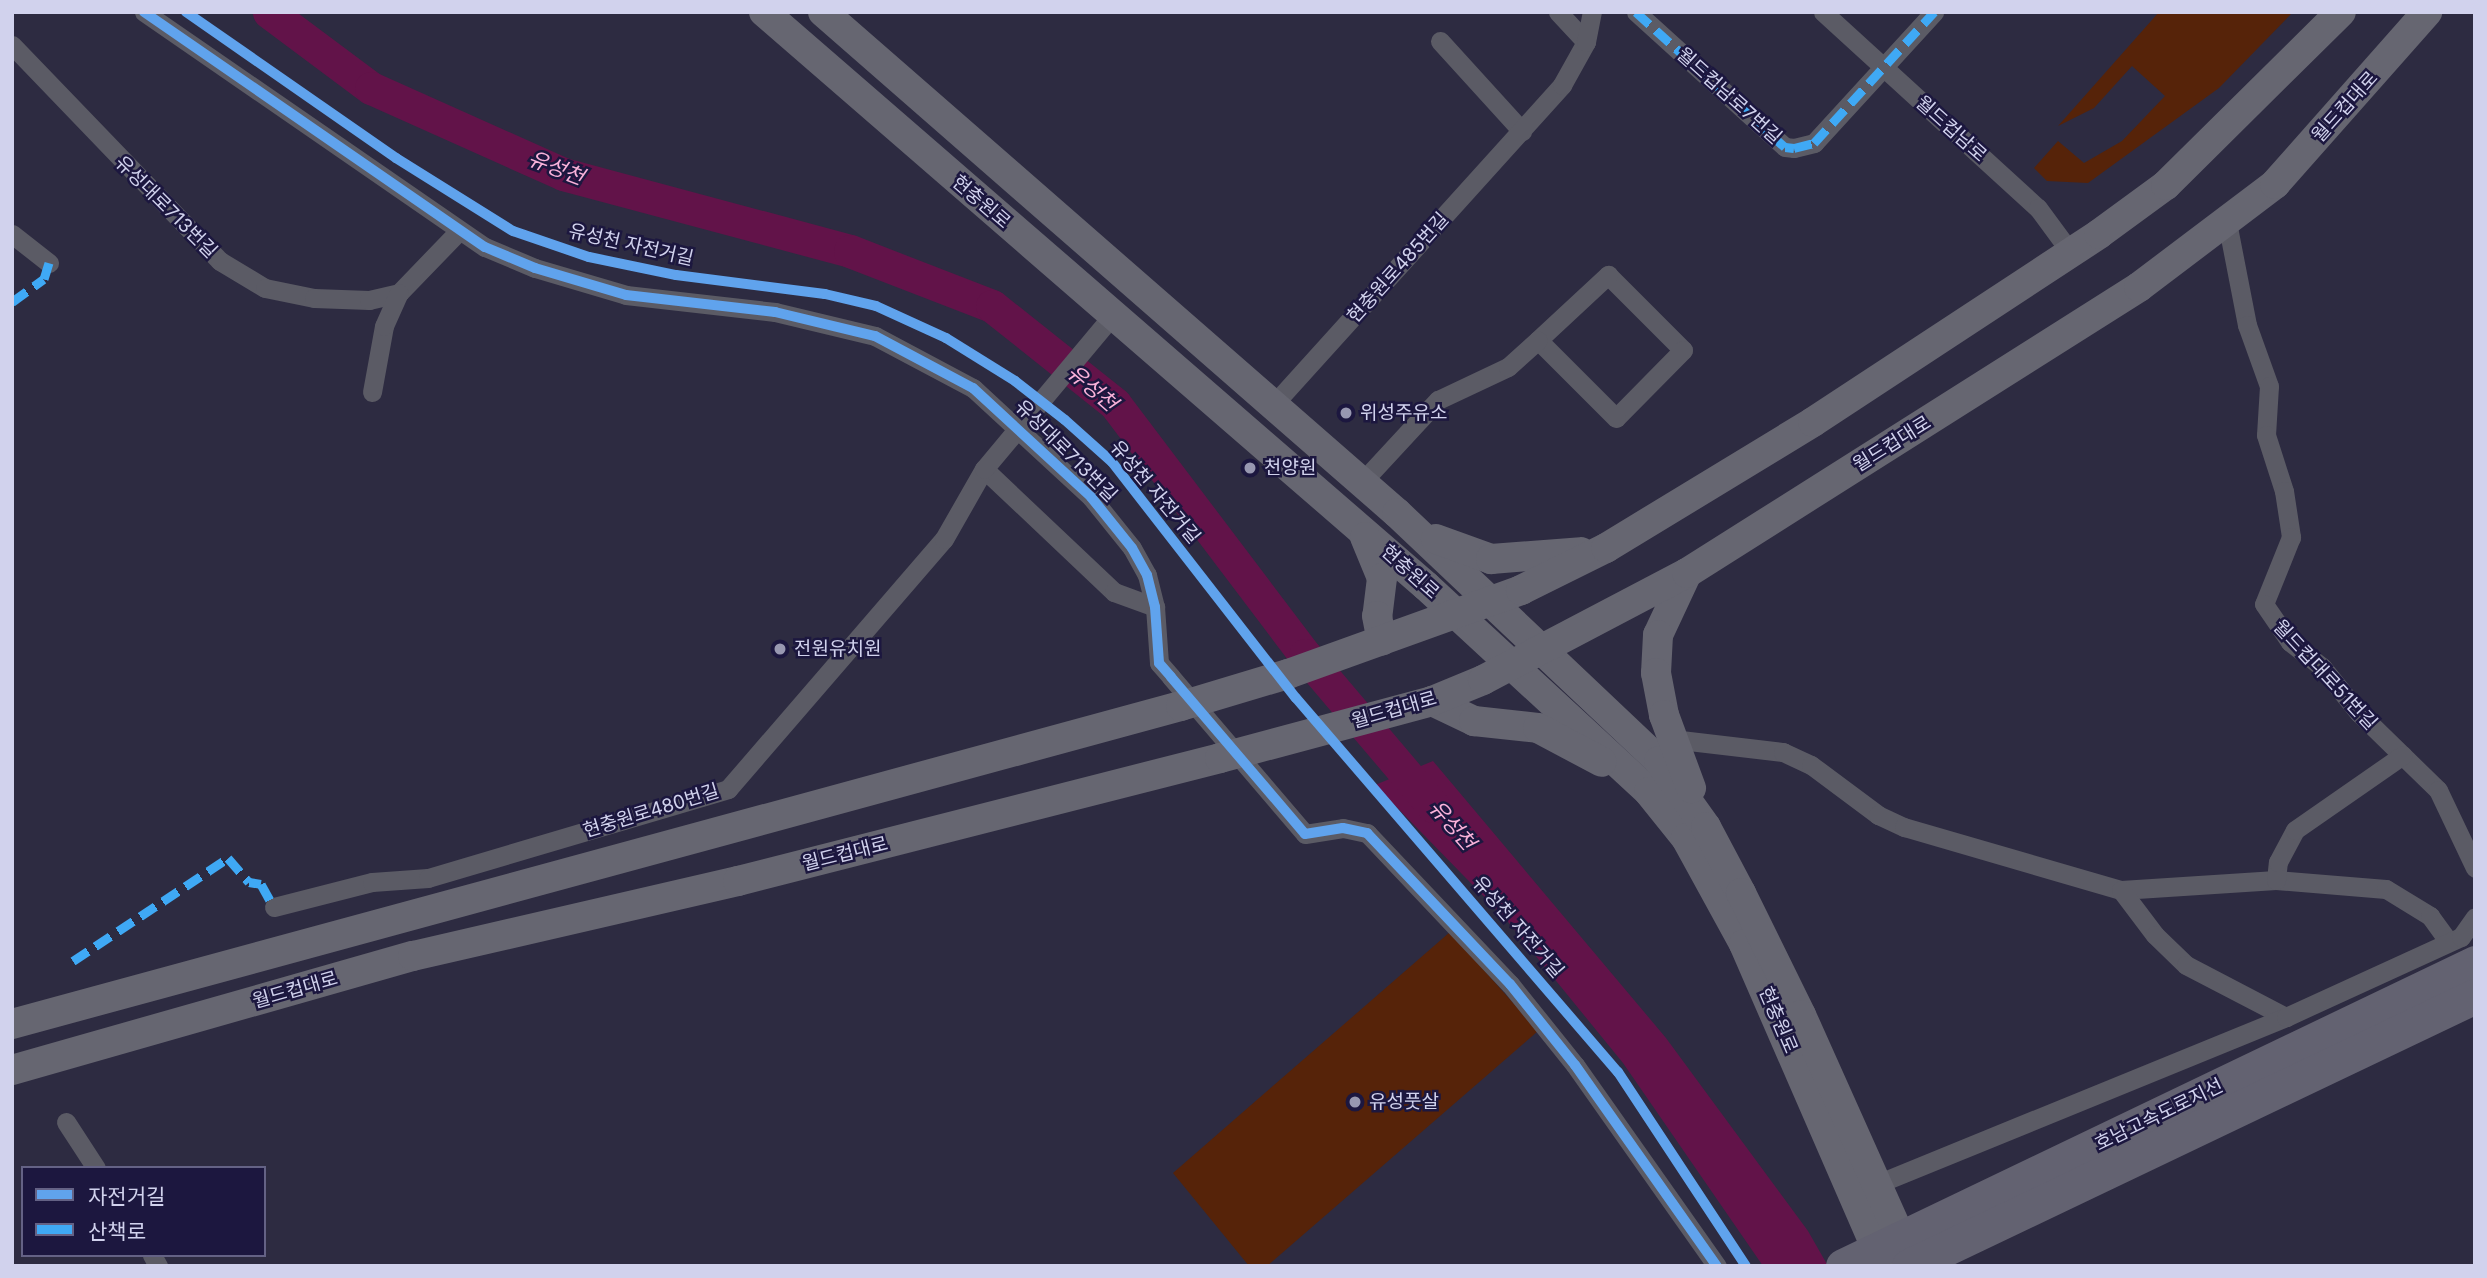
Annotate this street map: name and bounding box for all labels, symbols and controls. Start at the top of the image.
street label: 월드컵남로7번길 [1672,43,1786,149]
street label: 월드컵대로 [2307,67,2383,147]
street label: 월드컵남로 [1911,91,1991,167]
water label: 유성천 [524,146,588,190]
street label: 유성대로713번길 [110,151,222,263]
street label: 현충원로 [947,170,1015,234]
street label: 현충원로485번길 [1343,208,1453,328]
street label: 유성천 자전거길 [566,220,696,270]
water label: 유성천 [1062,359,1122,417]
street label: 유성대로713번길 [1010,395,1122,507]
place label: 위성주유소 [1360,402,1447,424]
marker: 위성주유소 [1338,405,1354,421]
street label: 월드컵대로 [1849,411,1935,477]
street label: 유성천 자전거길 [1105,436,1205,548]
place label: 천양원 [1264,457,1316,479]
marker: 천양원 [1242,460,1258,476]
street label: 현충원로 [1376,540,1444,604]
street label: 월드컵대로51번길 [2268,615,2382,735]
place label: 전원유치원 [794,638,881,660]
marker: 전원유치원 [772,641,788,657]
street label: 월드컵대로 [1349,687,1439,733]
street label: 현충원로480번길 [580,780,722,842]
water label: 유성천 [1423,795,1481,855]
street label: 월드컵대로 [800,832,890,876]
street label: 유성천 자전거길 [1468,871,1568,983]
street label: 월드컵대로 [250,967,340,1013]
street label: 현충원로 [1754,983,1802,1057]
street label: 호남고속도로지선 [2091,1074,2227,1156]
place label: 유성풋살 [1369,1091,1439,1113]
marker: 유성풋살 [1347,1094,1363,1110]
legend [21,1166,266,1257]
text: 자전거길 [88,1184,165,1209]
text: 산책로 [88,1219,146,1244]

